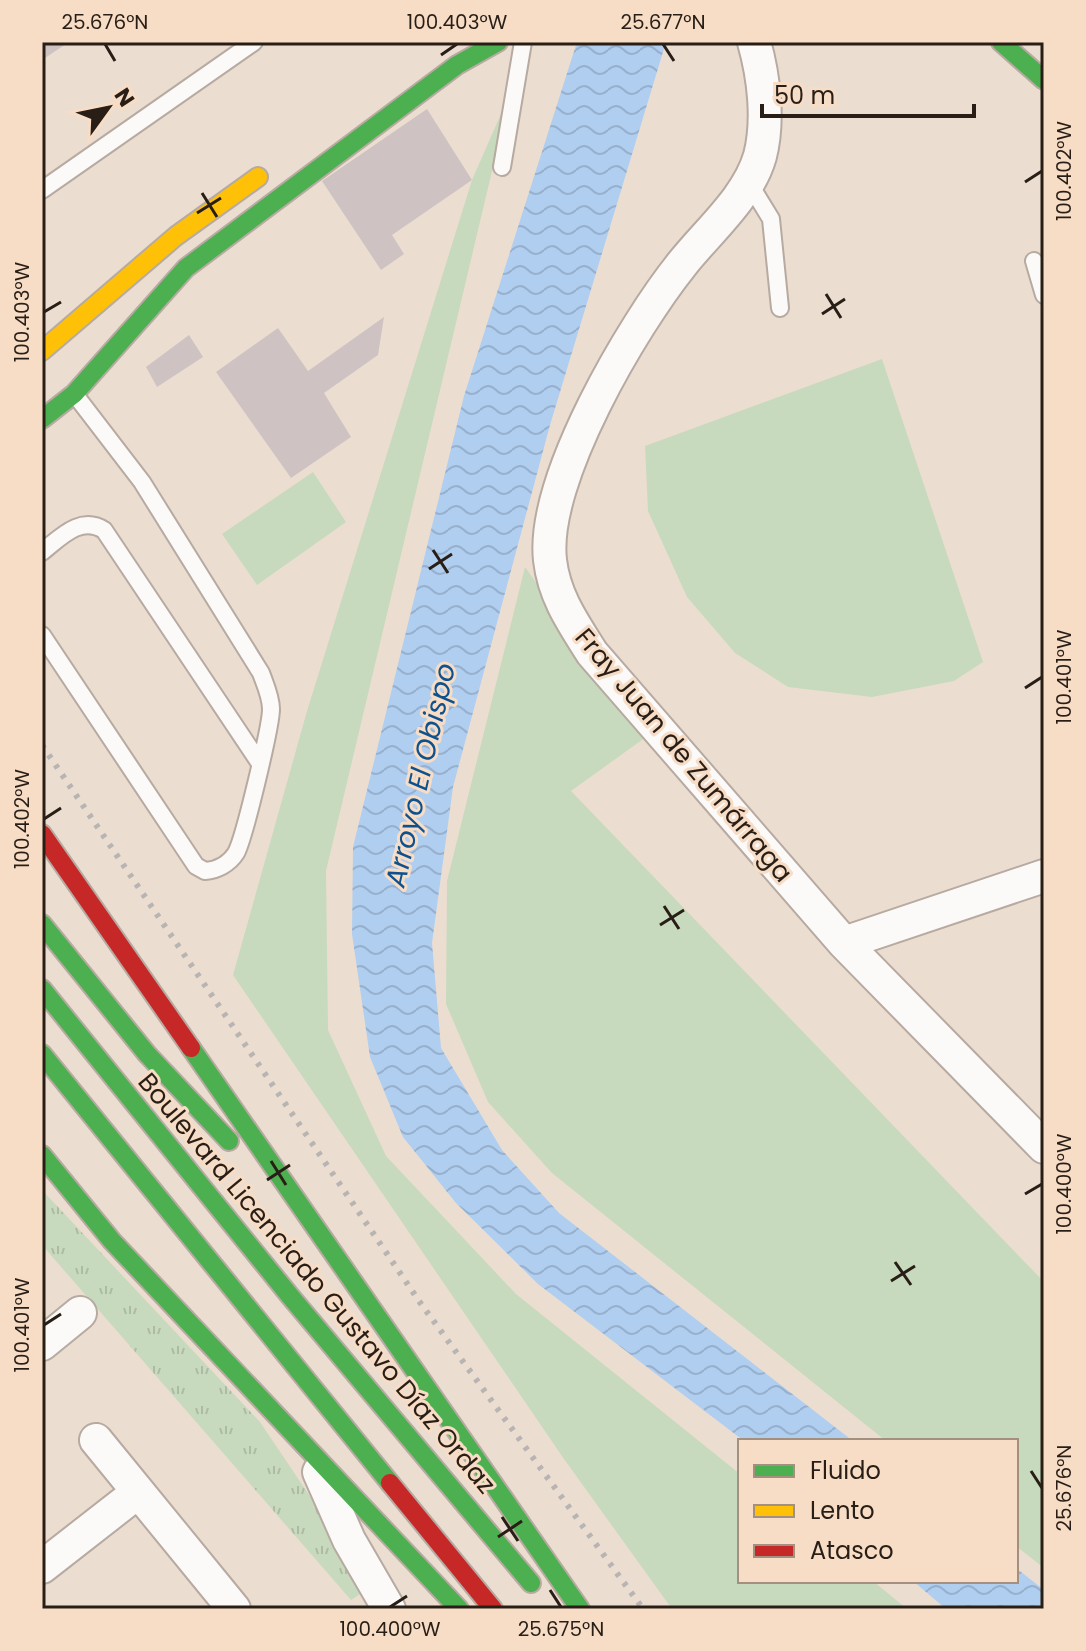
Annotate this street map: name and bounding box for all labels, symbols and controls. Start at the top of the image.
text: 25.676°N [62,8,148,36]
text: 100.403°W [407,8,508,36]
text: 25.677°N [620,8,706,36]
north arrow [68,68,148,148]
scale bar [762,68,974,118]
text: 50 m [774,79,835,112]
text: N [107,82,142,113]
text: 100.402°W [1050,120,1078,221]
text: 100.403°W [8,261,36,362]
street label: Fray Juan de Zumárraga [567,620,801,890]
text: 100.401°W [1050,629,1078,724]
water label: Arroyo El Obispo [376,659,465,892]
text: 100.402°W [8,768,36,869]
street label: Boulevard Licenciado Gustavo Díaz Ordaz [130,1065,504,1501]
text: 100.400°W [1050,1133,1078,1235]
text: 100.401°W [8,1277,36,1372]
legend [738,1439,1018,1583]
text: 25.676°N [1050,1445,1078,1531]
text: Fluido [810,1454,881,1487]
text: Lento [810,1494,875,1527]
text: Atasco [810,1534,894,1567]
text: 100.400°W [339,1615,441,1643]
text: 25.675°N [518,1615,604,1643]

